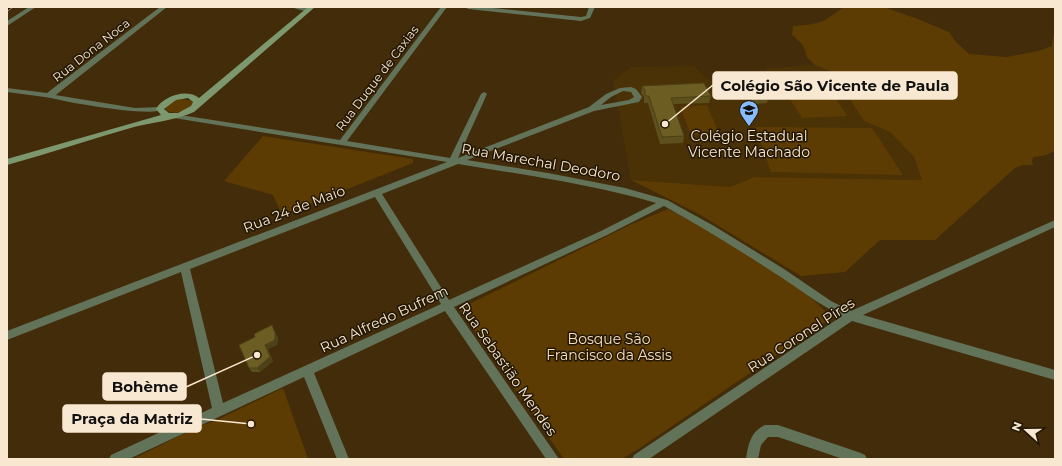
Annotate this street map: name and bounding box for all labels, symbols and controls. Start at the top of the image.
street label: Rua Dona Noca [49,15,133,85]
street label: Rua Duque de Caxias [332,22,422,134]
callout: Colégio São Vicente de Paula [713,72,957,99]
text: Colégio São Vicente de Paula [721,76,949,95]
school or university icon: Colégio Estadual Vicente Machado [738,99,760,127]
place label: Colégio Estadual Vicente Machado [688,127,810,161]
street label: Rua Marechal Deodoro [460,139,622,185]
street label: Rua 24 de Maio [240,181,348,237]
street label: Rua Alfredo Bufrem [317,281,451,357]
street label: Rua Coronel Pires [744,294,858,376]
street label: Rua Sebastião Mendes [455,299,561,440]
park label: Bosque São Francisco da Assis [546,330,672,364]
callout: Bohème [103,373,186,400]
text: Bohème [112,377,178,396]
callout: Praça da Matriz [63,405,201,432]
text: Praça da Matriz [71,409,193,428]
north arrow [1006,410,1046,450]
text: N [1009,420,1025,433]

